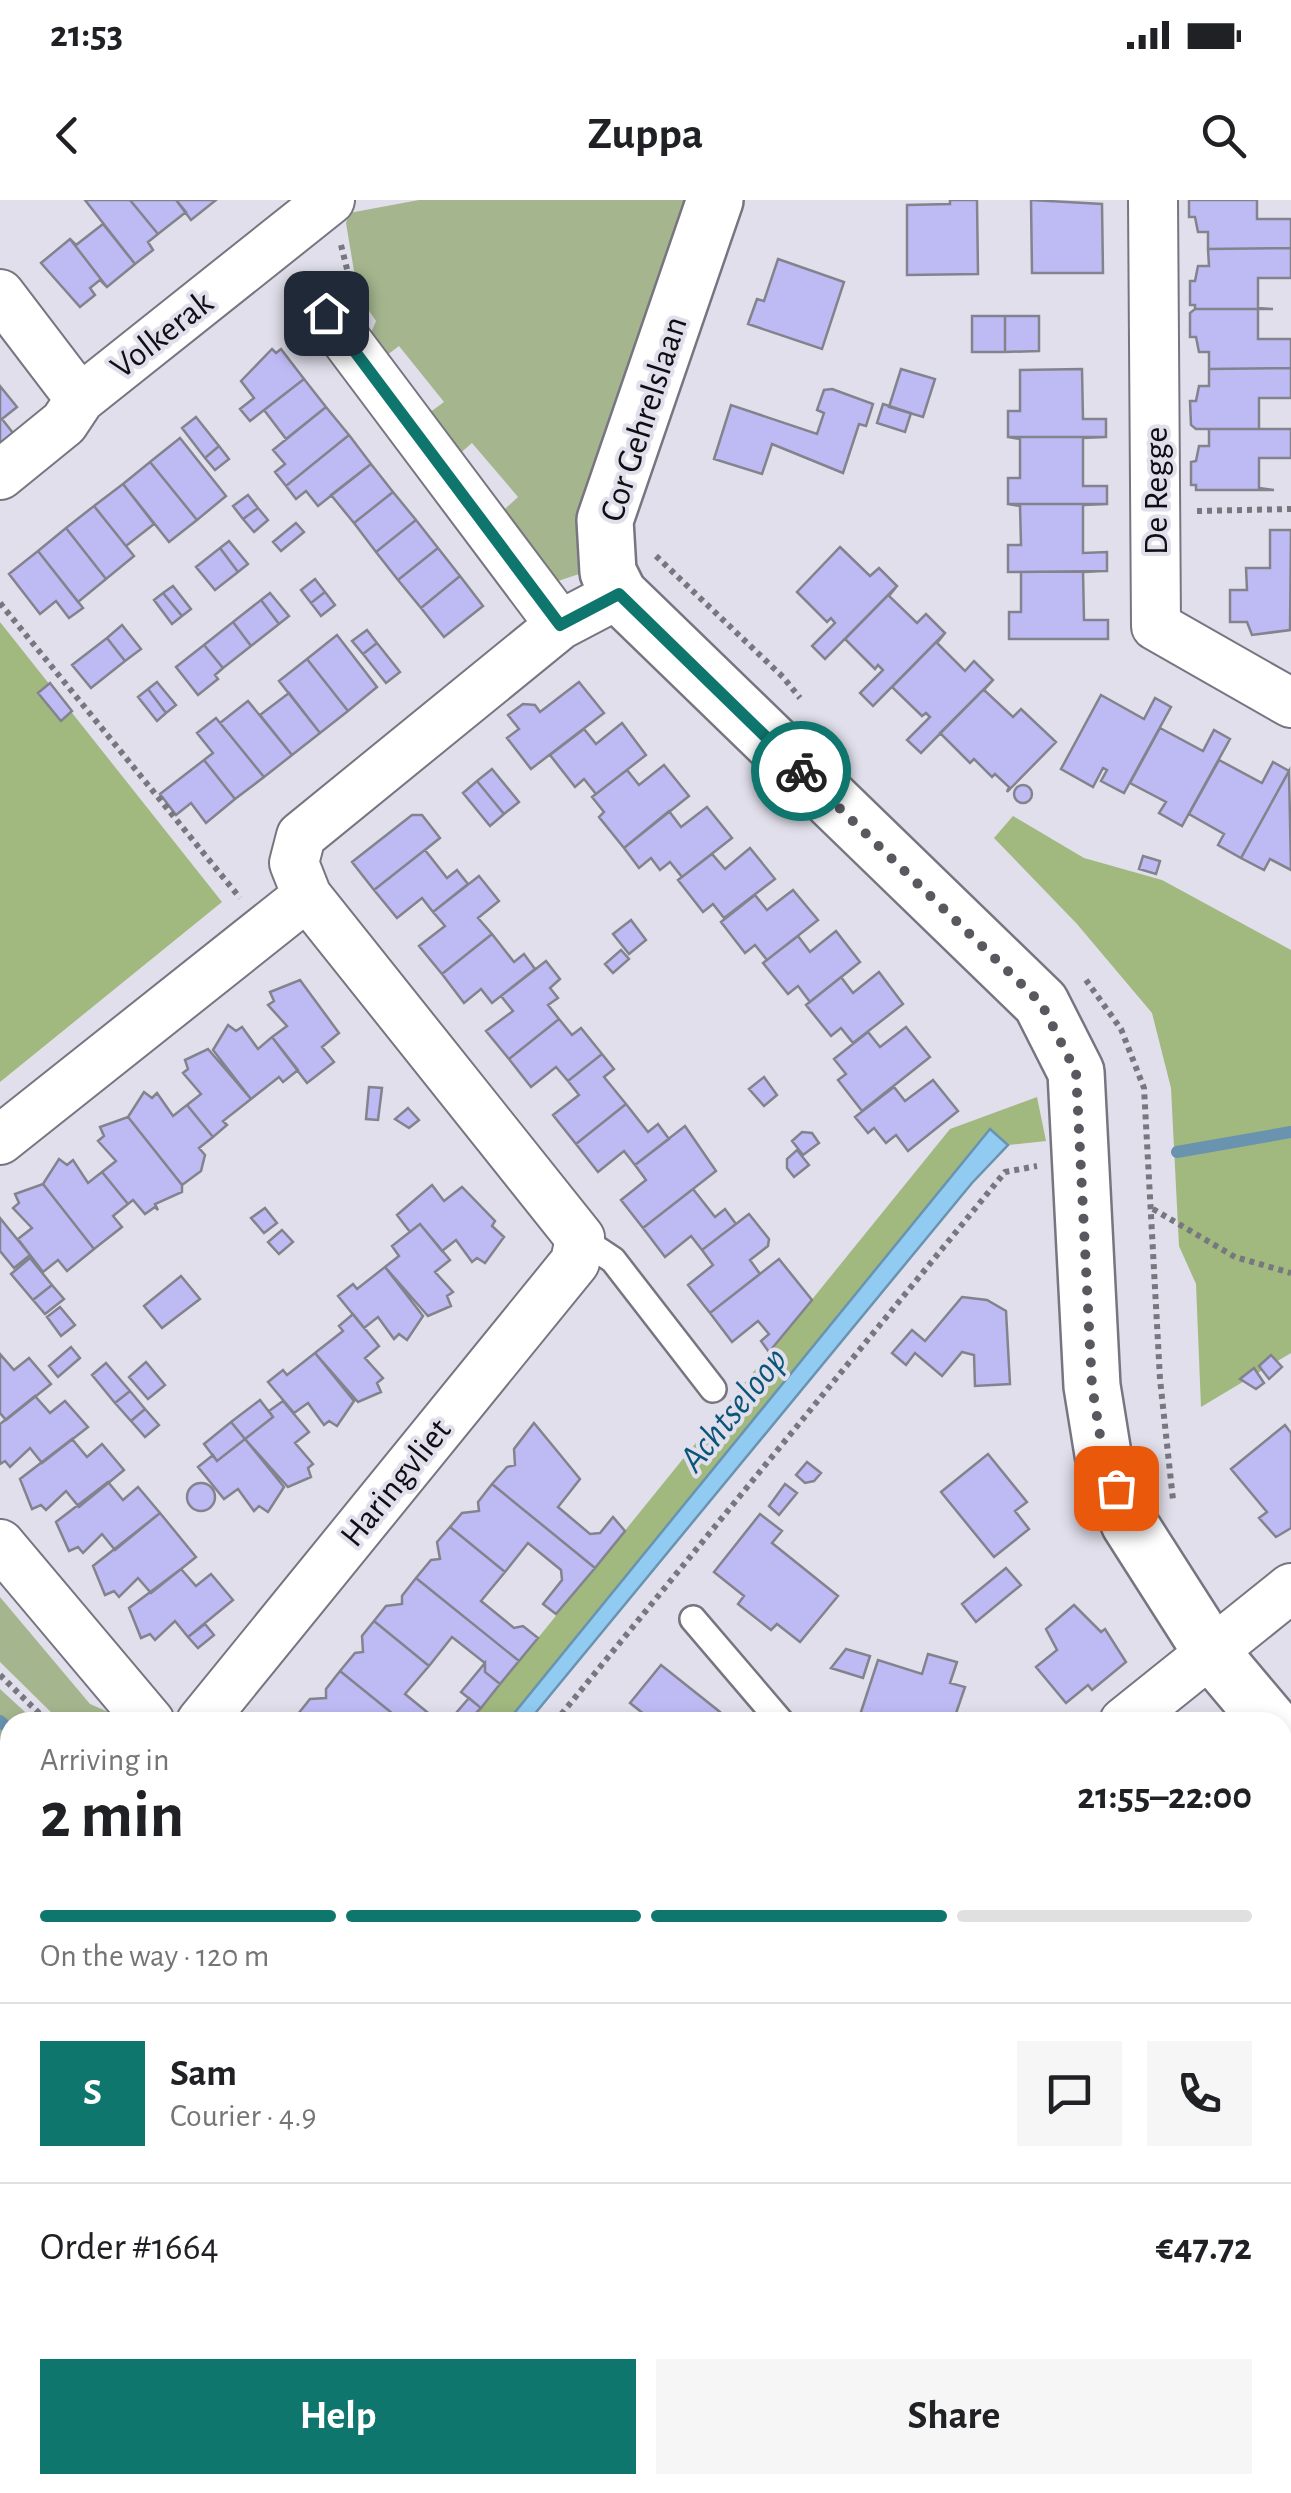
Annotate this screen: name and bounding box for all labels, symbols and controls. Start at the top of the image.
text: 21:53 [50,16,123,54]
icon: back [40,108,95,163]
icon: search [1196,108,1251,163]
text: Zuppa [588,112,703,157]
pin [284,271,369,356]
street label: Volkerak [104,285,220,385]
icon: home [299,286,354,341]
street label: Cor Gehrelslaan [594,312,694,526]
street label: De Regge [1139,427,1174,555]
courier [751,721,851,821]
icon: bike [774,744,829,799]
water label: Achtseloop [672,1341,795,1480]
street label: Haringvliet [334,1412,458,1554]
pin [1074,1446,1159,1531]
icon: bag [1089,1461,1144,1516]
text: Arriving in [40,1744,169,1776]
text: 21:55–22:00 [1077,1778,1252,1816]
text: 2 min [40,1784,184,1849]
text: On the way · 120 m [40,1940,269,1972]
button: chat [1017,2041,1122,2146]
button: phone [1147,2041,1252,2146]
text: Sam [170,2055,237,2093]
text: S [83,2074,102,2112]
text: Courier · 4.9 [170,2100,317,2132]
text: Order #1664 [40,2229,219,2267]
text: €47.72 [1156,2229,1252,2267]
button: Help [40,2359,636,2474]
button: Share [656,2359,1252,2474]

